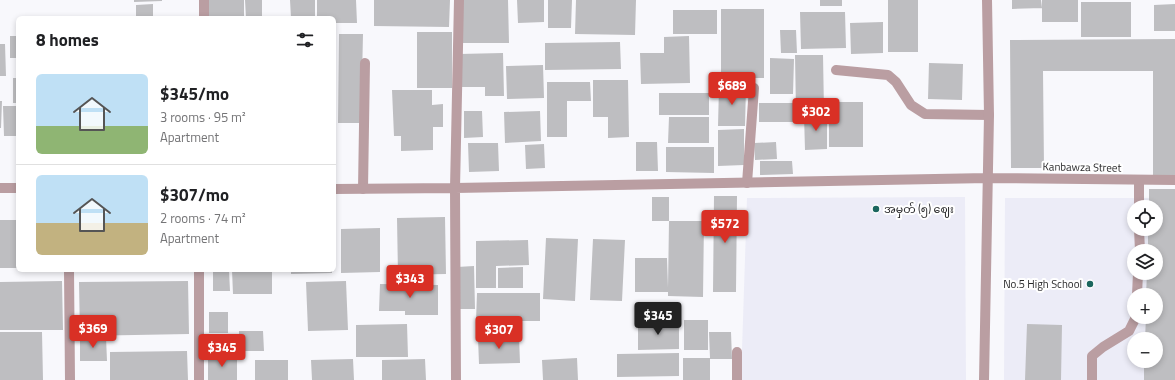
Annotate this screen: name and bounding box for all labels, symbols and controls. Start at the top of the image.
text: 8 homes [36,27,99,53]
icon: filters [294,29,316,51]
pin: $689 [708,72,756,106]
text: $689 [717,75,747,95]
text: $345/mo [160,81,229,107]
icon: home [68,90,116,138]
pin: $302 [792,98,840,132]
text: $302 [801,101,831,121]
text: 3 rooms · 95 m² [160,107,246,127]
text: Apartment [160,127,219,147]
street label: Kanbawza Street [1043,158,1122,176]
text: $307/mo [160,182,229,208]
icon: home [68,191,116,239]
map controls [1127,200,1163,368]
button: locate [1127,200,1163,236]
place label: အမှတ် (၅) ဈေး [884,201,954,218]
marker: အမှတ် (၅) ဈေး [871,204,881,214]
text: 2 rooms · 74 m² [160,208,246,228]
pin: $572 [701,210,749,244]
text: $572 [710,213,740,233]
text: Apartment [160,228,219,248]
button: layers [1127,244,1163,280]
pin: $343 [386,265,434,299]
text: $343 [395,268,425,288]
place label: No.5 High School [1003,276,1082,292]
marker: No.5 High School [1085,279,1095,289]
button: + [1127,288,1163,324]
pin: $345 [634,302,682,336]
text: $345 [643,305,673,325]
pin: $369 [69,315,117,349]
pin: $307 [475,316,523,350]
text: $369 [78,318,108,338]
text: $307 [484,319,514,339]
button: − [1127,332,1163,368]
pin: $345 [198,334,246,368]
text: $345 [207,337,237,357]

